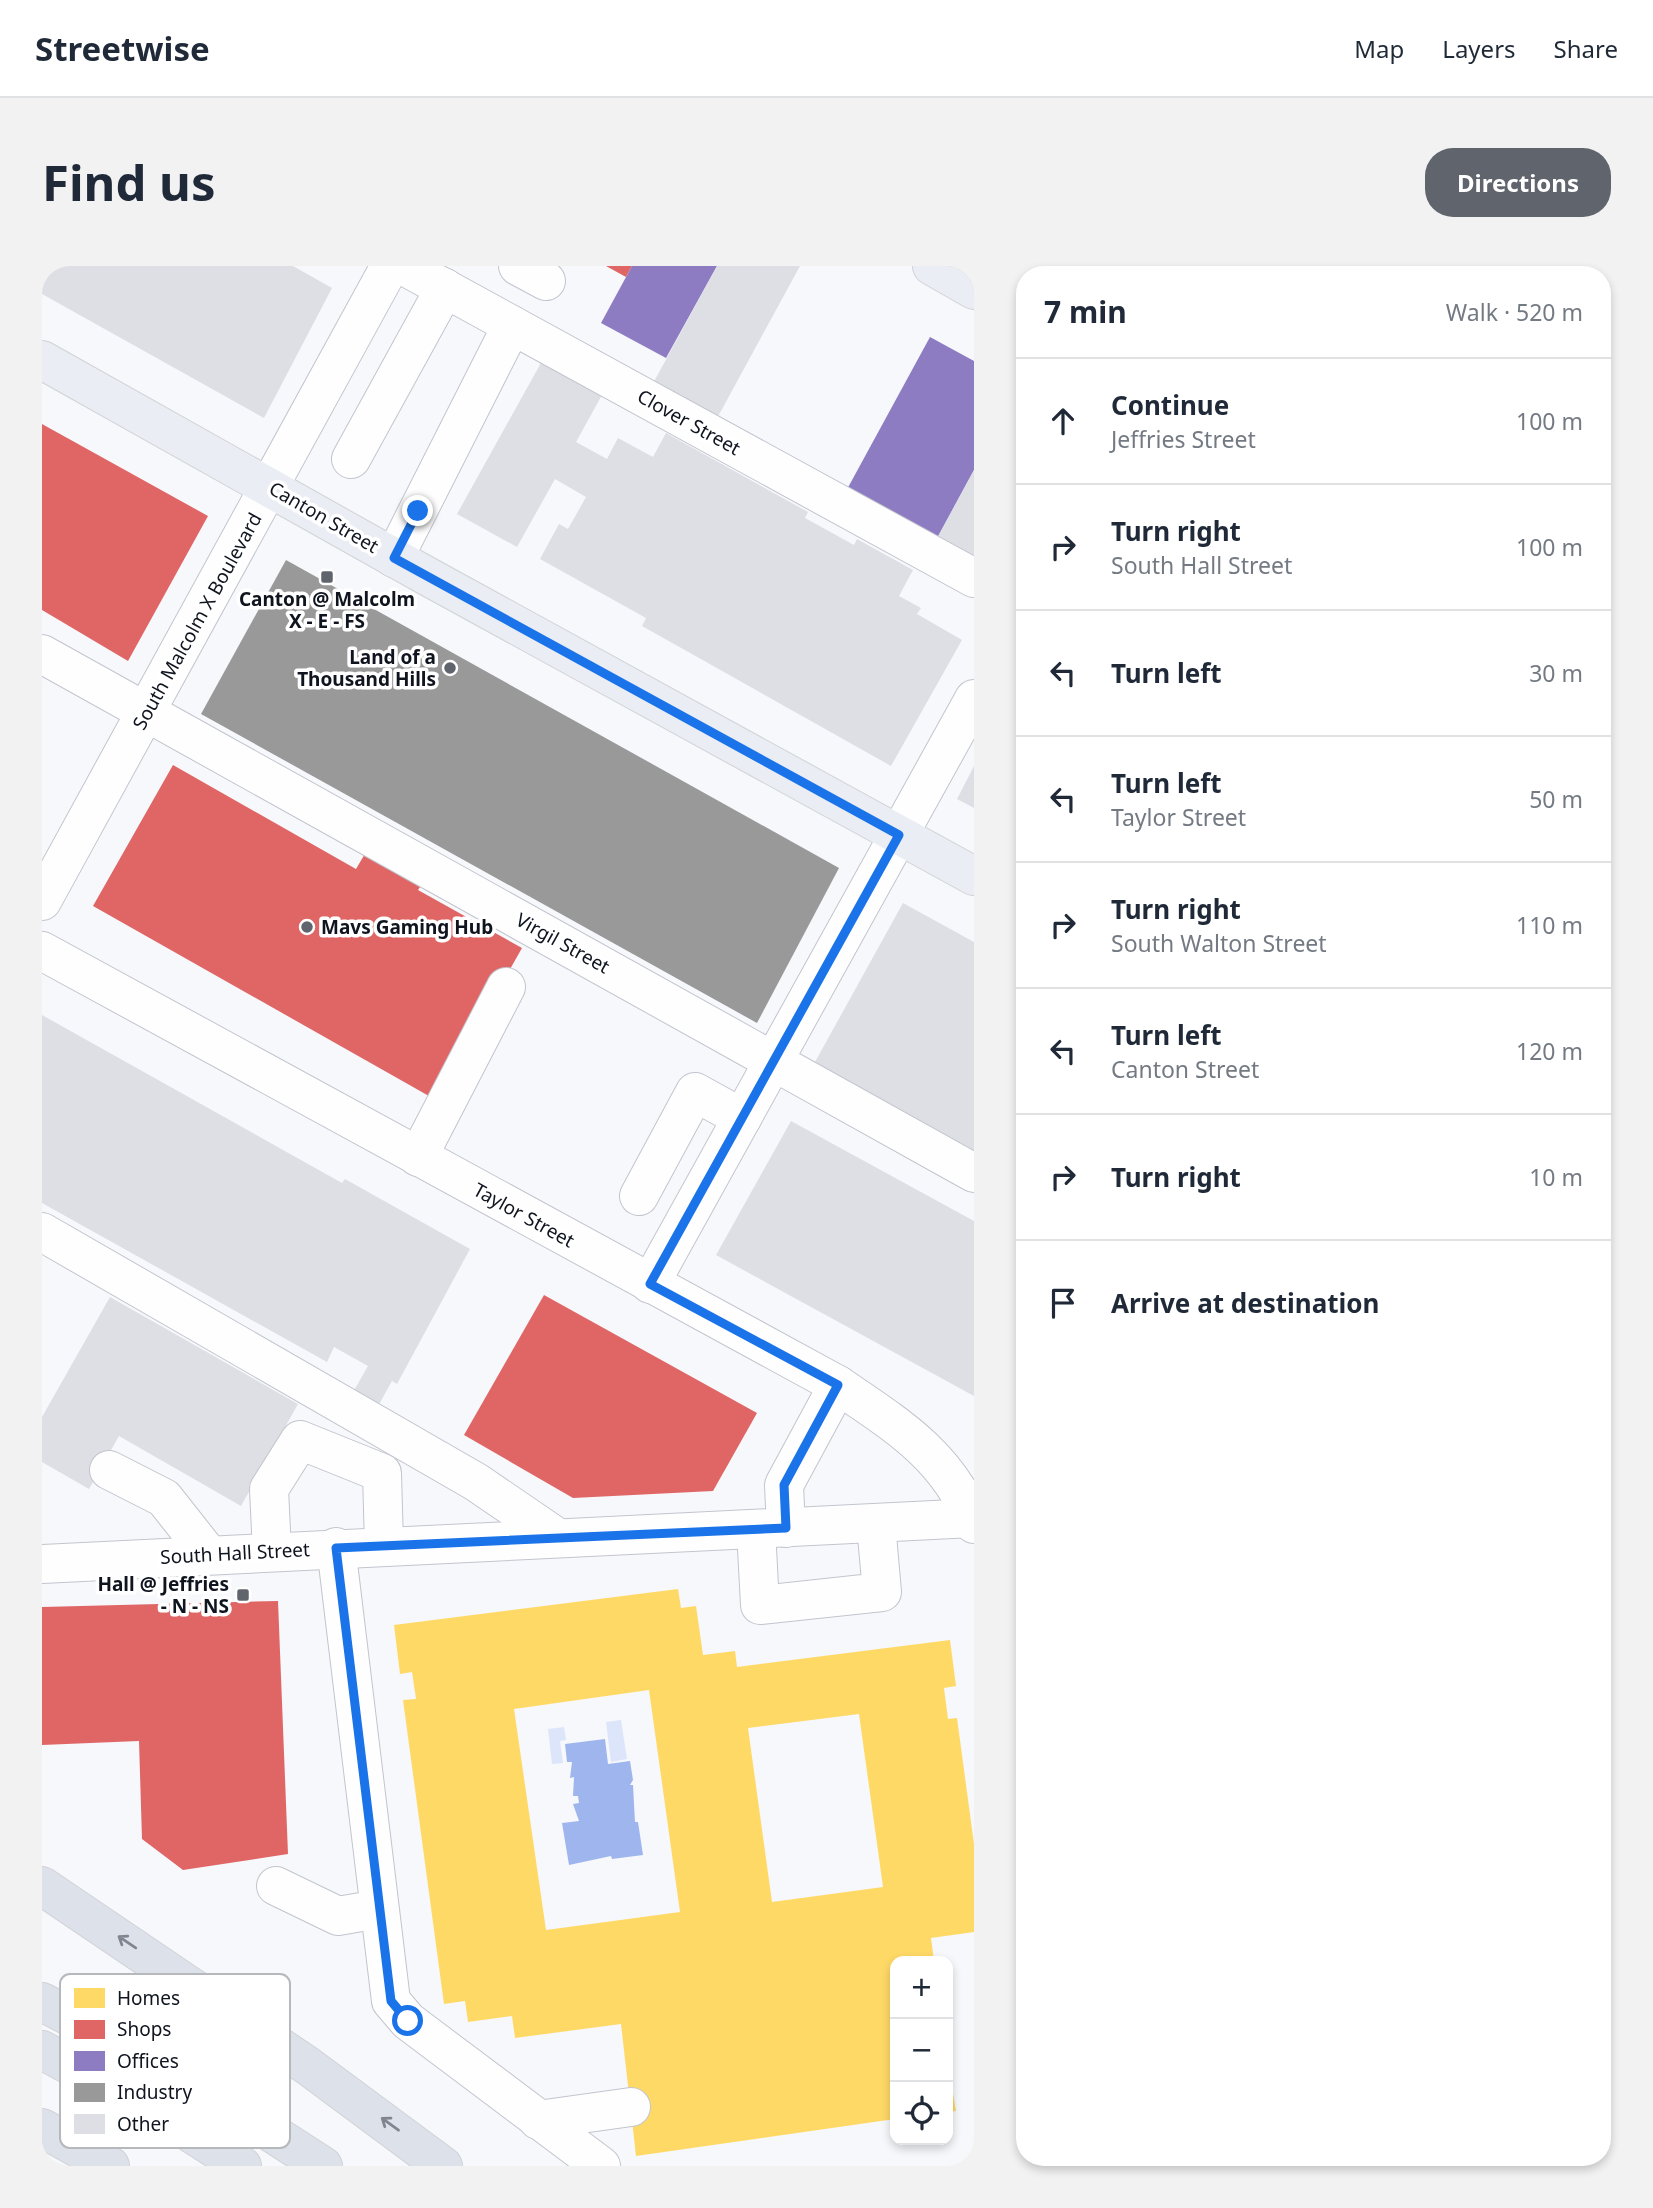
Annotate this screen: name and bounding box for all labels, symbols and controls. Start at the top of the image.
text: Streetwise [35,26,210,71]
text: Map [1354,32,1404,65]
text: Layers [1442,32,1516,65]
text: Share [1554,32,1618,65]
button: Directions [1425,148,1611,217]
text: Find us [42,149,216,215]
text: 7 min [1044,291,1127,332]
text: Walk · 520 m [1446,296,1583,328]
street label: Clover Street [633,383,745,461]
text: Continue [1111,387,1229,423]
icon: ahead [1044,402,1082,440]
text: 100 m [1516,405,1583,437]
text: Jeffries Street [1111,423,1256,455]
street label: Canton Street [264,475,384,559]
route end [402,495,433,526]
street label: South Malcolm X Boulevard [126,508,268,734]
text: Turn right [1111,513,1241,549]
icon: right [1044,528,1082,566]
text: 100 m [1516,531,1583,563]
text: South Hall Street [1111,549,1292,581]
marker: Canton @ Malcolm X - E - FS [319,569,335,585]
place label: Canton @ Malcolm X - E - FS [239,586,415,634]
place label: Land of a Thousand Hills [297,644,436,692]
icon: left [1044,654,1082,692]
text: Turn left [1111,655,1222,691]
text: 30 m [1529,657,1583,689]
marker: Land of a Thousand Hills [442,660,458,676]
text: Turn left [1111,765,1222,801]
icon: left [1044,780,1082,818]
text: 50 m [1529,783,1583,815]
text: Taylor Street [1111,801,1246,833]
text: Turn right [1111,891,1241,927]
icon: right [1044,906,1082,944]
street label: Virgil Street [511,907,615,980]
text: 110 m [1516,909,1583,941]
place label: Mavs Gaming Hub [321,914,493,940]
marker: Mavs Gaming Hub [299,919,315,935]
text: South Walton Street [1111,927,1327,959]
text: Turn left [1111,1017,1222,1053]
icon: left [1044,1032,1082,1070]
text: 120 m [1516,1035,1583,1067]
text: Canton Street [1111,1053,1259,1085]
icon: right [1044,1158,1082,1196]
text: Turn right [1111,1159,1241,1195]
text: 10 m [1529,1161,1583,1193]
street label: Taylor Street [469,1177,579,1253]
icon: arrive [1044,1284,1082,1322]
text: Arrive at destination [1111,1285,1380,1321]
street label: South Hall Street [160,1536,311,1570]
place label: Hall @ Jeffries - N - NS [97,1571,229,1619]
marker: Hall @ Jeffries - N - NS [235,1587,251,1603]
one-way arrow [117,1935,137,1949]
map controls [890,1956,953,2145]
button: + [890,1956,953,2019]
legend [60,1974,290,2148]
text: Homes [117,1985,180,2011]
route start [392,2005,423,2036]
text: Shops [117,2016,171,2042]
button: − [890,2019,953,2082]
text: Offices [117,2048,179,2074]
text: Industry [117,2079,192,2105]
button: locate [890,2082,953,2145]
text: Other [117,2111,169,2137]
one-way arrow [381,2117,400,2131]

